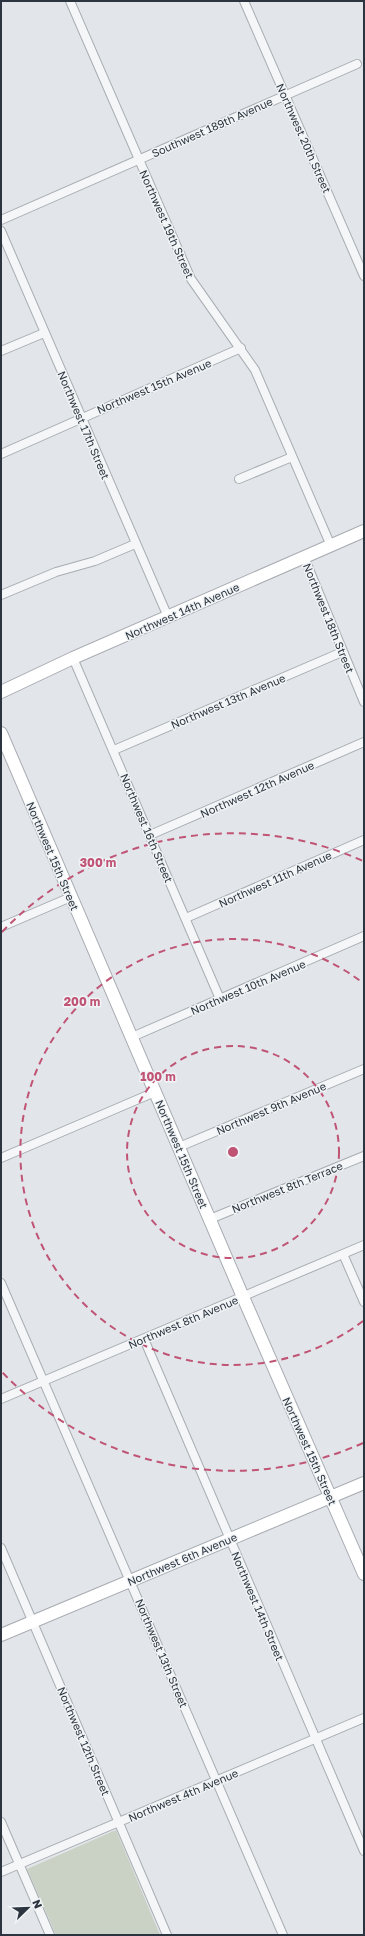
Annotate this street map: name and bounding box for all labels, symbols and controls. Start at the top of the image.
street label: Northwest 20th Street [274,81,334,195]
street label: Southwest 189th Avenue [150,94,274,160]
street label: Northwest 19th Street [137,168,197,280]
street label: Northwest 15th Avenue [95,356,213,416]
street label: Northwest 17th Street [55,369,113,481]
street label: Northwest 18th Street [301,561,357,675]
street label: Northwest 14th Avenue [123,580,241,642]
street label: Northwest 13th Avenue [169,671,287,731]
street label: Northwest 12th Avenue [198,758,316,820]
street label: Northwest 16th Street [118,772,176,884]
street label: Northwest 15th Street [24,800,82,912]
street label: Northwest 11th Avenue [217,848,333,910]
text: 300 m [80,855,116,870]
street label: Northwest 10th Avenue [189,957,307,1017]
text: 200 m [64,994,100,1009]
text: 100 m [140,1069,176,1084]
street label: Northwest 9th Avenue [214,1079,328,1137]
street label: Northwest 15th Street [153,1098,211,1210]
centre of rings [226,1145,240,1159]
street label: Northwest 8th Terrace [230,1159,344,1215]
street label: Northwest 8th Avenue [126,1293,240,1351]
street label: Northwest 15th Street [280,1395,340,1507]
street label: Northwest 6th Avenue [125,1530,239,1588]
street label: Northwest 14th Street [229,1550,287,1662]
street label: Northwest 13th Street [133,1597,191,1709]
street label: Northwest 12th Street [55,1685,113,1797]
street label: Northwest 4th Avenue [126,1766,240,1824]
north arrow [8,1888,48,1928]
text: N [30,1898,45,1910]

